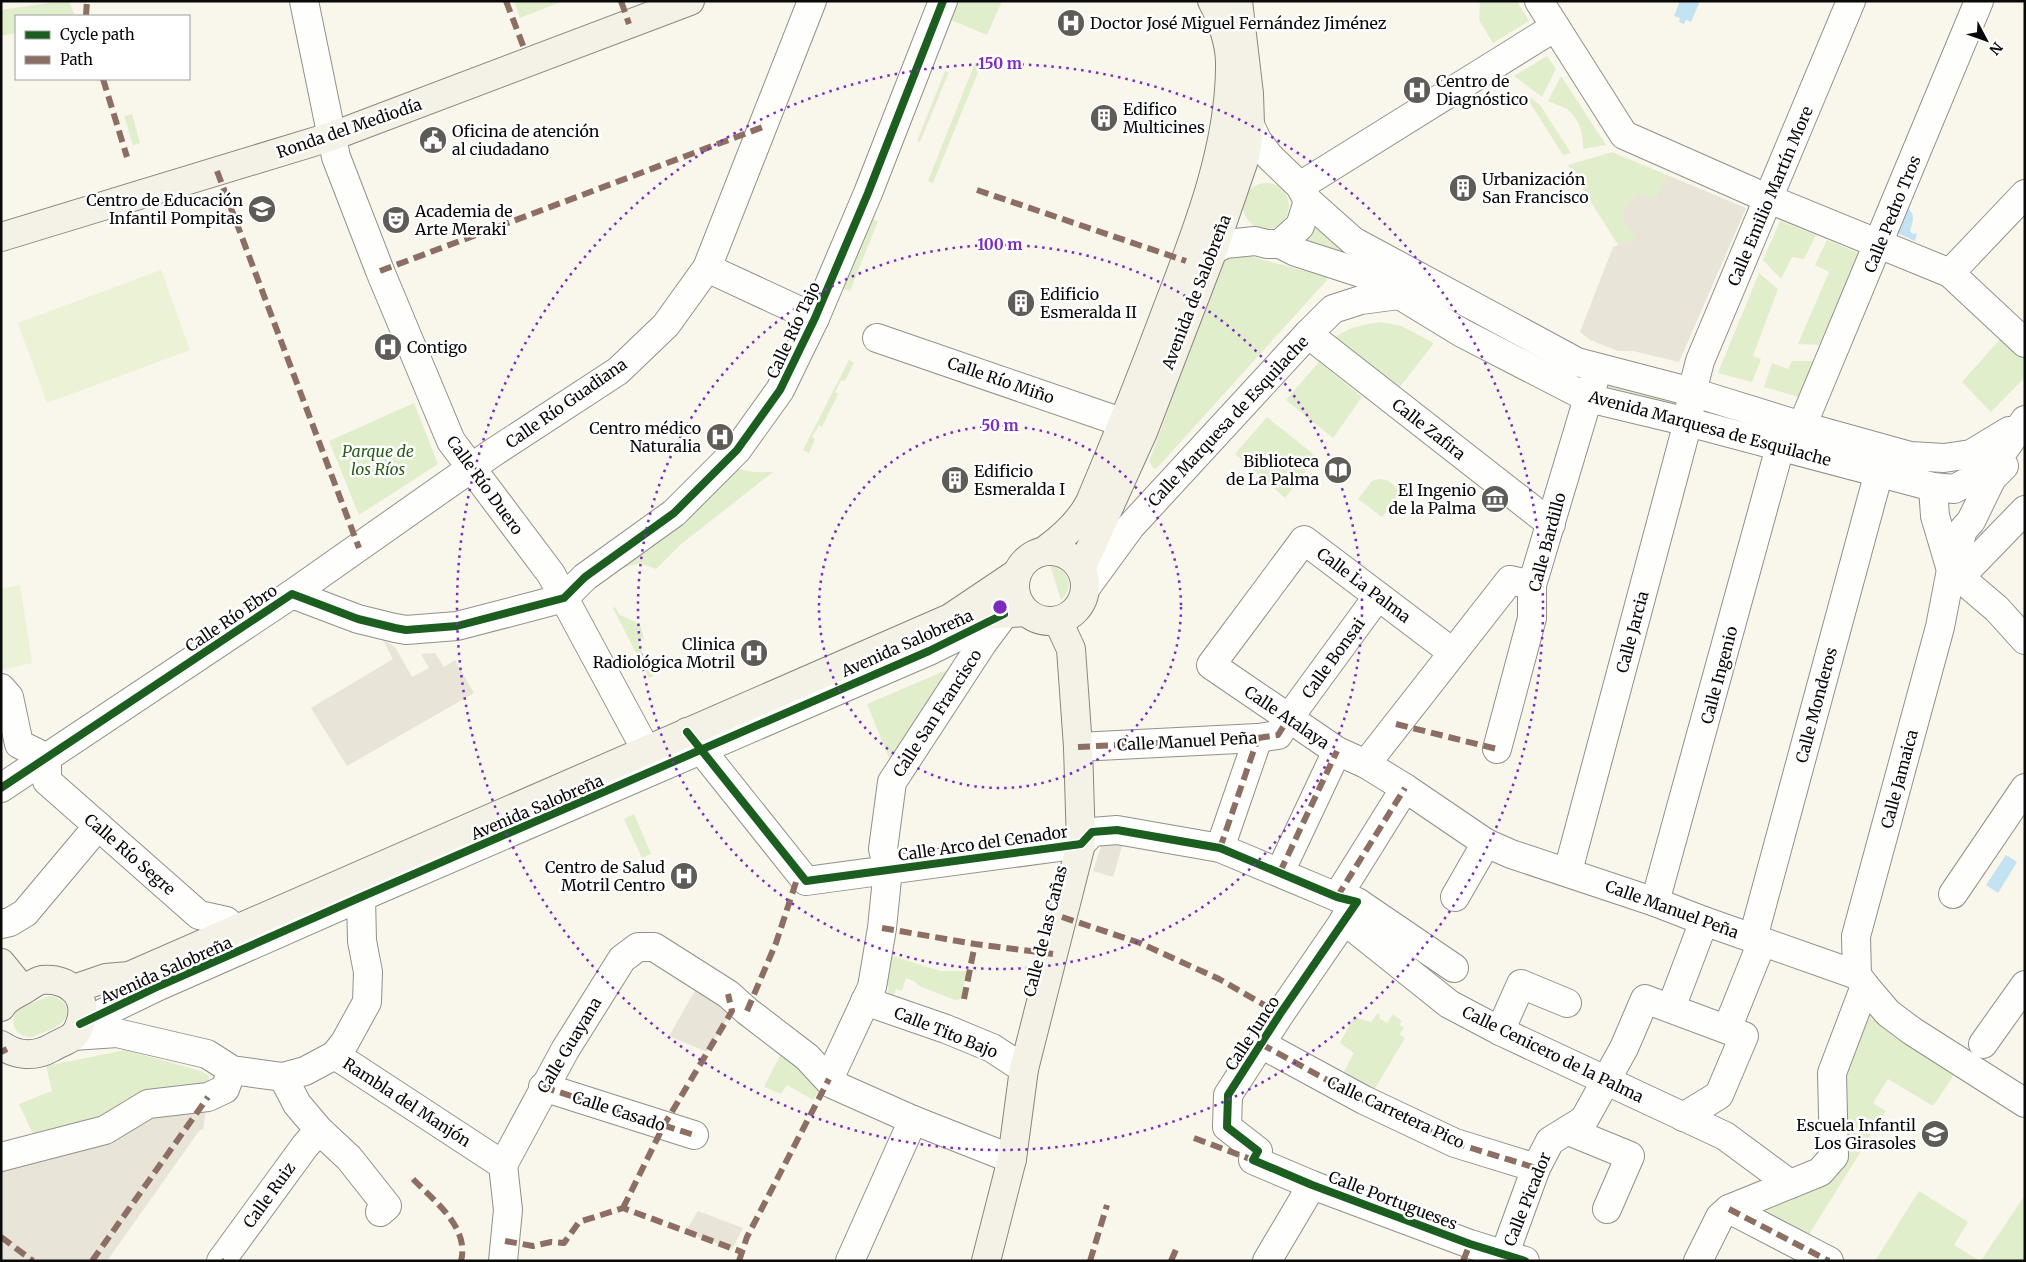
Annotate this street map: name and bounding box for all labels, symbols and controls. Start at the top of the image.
hospital icon: Doctor José Miguel Fernández Jiménez [1056,8,1086,38]
place label: Doctor José Miguel Fernández Jiménez [1090,13,1387,33]
legend [15,15,190,80]
north arrow [1961,15,2011,65]
text: Cycle path [60,25,135,44]
text: N [1985,38,2006,59]
text: Path [60,50,93,69]
text: 150 m [978,54,1022,73]
place label: Centro de Diagnóstico [1436,71,1528,109]
hospital icon: Centro de Diagnóstico [1402,75,1432,105]
street label: Ronda del Mediodía [274,94,425,162]
place label: Edifico Multicines [1123,99,1205,137]
building icon: Edifico Multicines [1089,103,1119,133]
street label: Calle Emilio Martín More [1723,103,1817,289]
place label: Oficina de atención al ciudadano [452,121,600,159]
public building icon: Oficina de atención al ciudadano [418,125,448,155]
street label: Calle Pedro Tros [1859,152,1925,275]
place label: Urbanización San Francisco [1482,169,1589,207]
building icon: Urbanización San Francisco [1448,173,1478,203]
place label: Centro de Educación Infantil Pompitas [86,190,243,228]
school or university icon: Centro de Educación Infantil Pompitas [247,194,277,224]
place label: Academia de Arte Meraki [414,201,513,239]
theatre icon: Academia de Arte Meraki [381,205,411,235]
street label: Avenida de Salobreña [1157,211,1235,373]
text: 100 m [978,235,1022,254]
street label: Calle Río Tajo [762,279,824,381]
place label: Edificio Esmeralda II [1040,284,1137,322]
building icon: Edificio Esmeralda II [1006,288,1036,318]
hospital icon: Contigo [373,332,403,362]
street label: Calle Marquesa de Esquilache [1144,332,1312,510]
place label: Contigo [407,337,467,357]
street label: Calle Río Miño [945,352,1057,408]
street label: Calle Río Guadiana [501,353,631,452]
street label: Avenida Marquesa de Esquilache [1586,386,1833,470]
street label: Calle Zafira [1388,394,1470,464]
text: 50 m [981,416,1019,435]
place label: Centro médico Naturalia [589,418,701,456]
hospital icon: Centro médico Naturalia [705,422,735,452]
street label: Calle Río Duero [442,432,528,538]
park label: Parque de los Ríos [342,441,414,479]
place label: Biblioteca de La Palma [1226,451,1319,489]
library icon: Biblioteca de La Palma [1323,455,1353,485]
place label: Edificio Esmeralda I [974,461,1065,499]
building icon: Edificio Esmeralda I [940,465,970,495]
place label: El Ingenio de la Palma [1389,480,1476,518]
museum icon: El Ingenio de la Palma [1480,484,1510,514]
street label: Calle Bardillo [1524,490,1570,594]
street label: Calle La Palma [1313,543,1415,627]
street label: Calle Río Ebro [181,580,281,656]
street label: Calle Jarcia [1611,588,1653,675]
centre of rings [991,598,1009,616]
street label: Avenida Salobreña [837,605,976,681]
street label: Calle Bonsai [1297,614,1369,702]
street label: Calle Ingenio [1696,624,1742,726]
place label: Clinica Radiológica Motril [593,634,735,672]
hospital icon: Clinica Radiológica Motril [739,638,769,668]
street label: Calle Monderos [1791,645,1841,765]
street label: Calle San Francisco [888,646,986,780]
street label: Calle Atalaya [1241,681,1334,753]
street label: Calle Manuel Peña [1116,727,1258,755]
street label: Calle Jamaica [1876,727,1922,831]
street label: Avenida Salobreña [467,770,607,844]
street label: Calle Río Segre [80,809,180,899]
street label: Calle Arco del Cenador [897,821,1069,865]
place label: Centro de Salud Motril Centro [545,857,665,895]
hospital icon: Centro de Salud Motril Centro [669,861,699,891]
street label: Calle de las Cañas [1019,863,1071,999]
street label: Calle Manuel Peña [1603,876,1742,943]
street label: Avenida Salobreña [96,932,235,1008]
street label: Calle Junco [1221,992,1283,1074]
street label: Calle Guayana [533,993,606,1096]
street label: Calle Cenicero de la Palma [1459,1001,1647,1107]
street label: Calle Tito Bajo [891,1002,1001,1062]
street label: Rambla del Manjón [339,1053,475,1151]
street label: Calle Carretera Pico [1324,1071,1468,1153]
street label: Calle Casado [570,1087,668,1135]
place label: Escuela Infantil Los Girasoles [1796,1115,1916,1153]
school or university icon: Escuela Infantil Los Girasoles [1920,1119,1950,1149]
street label: Calle Picador [1499,1149,1555,1249]
street label: Calle Ruiz [239,1158,300,1232]
street label: Calle Portugueses [1326,1166,1460,1234]

